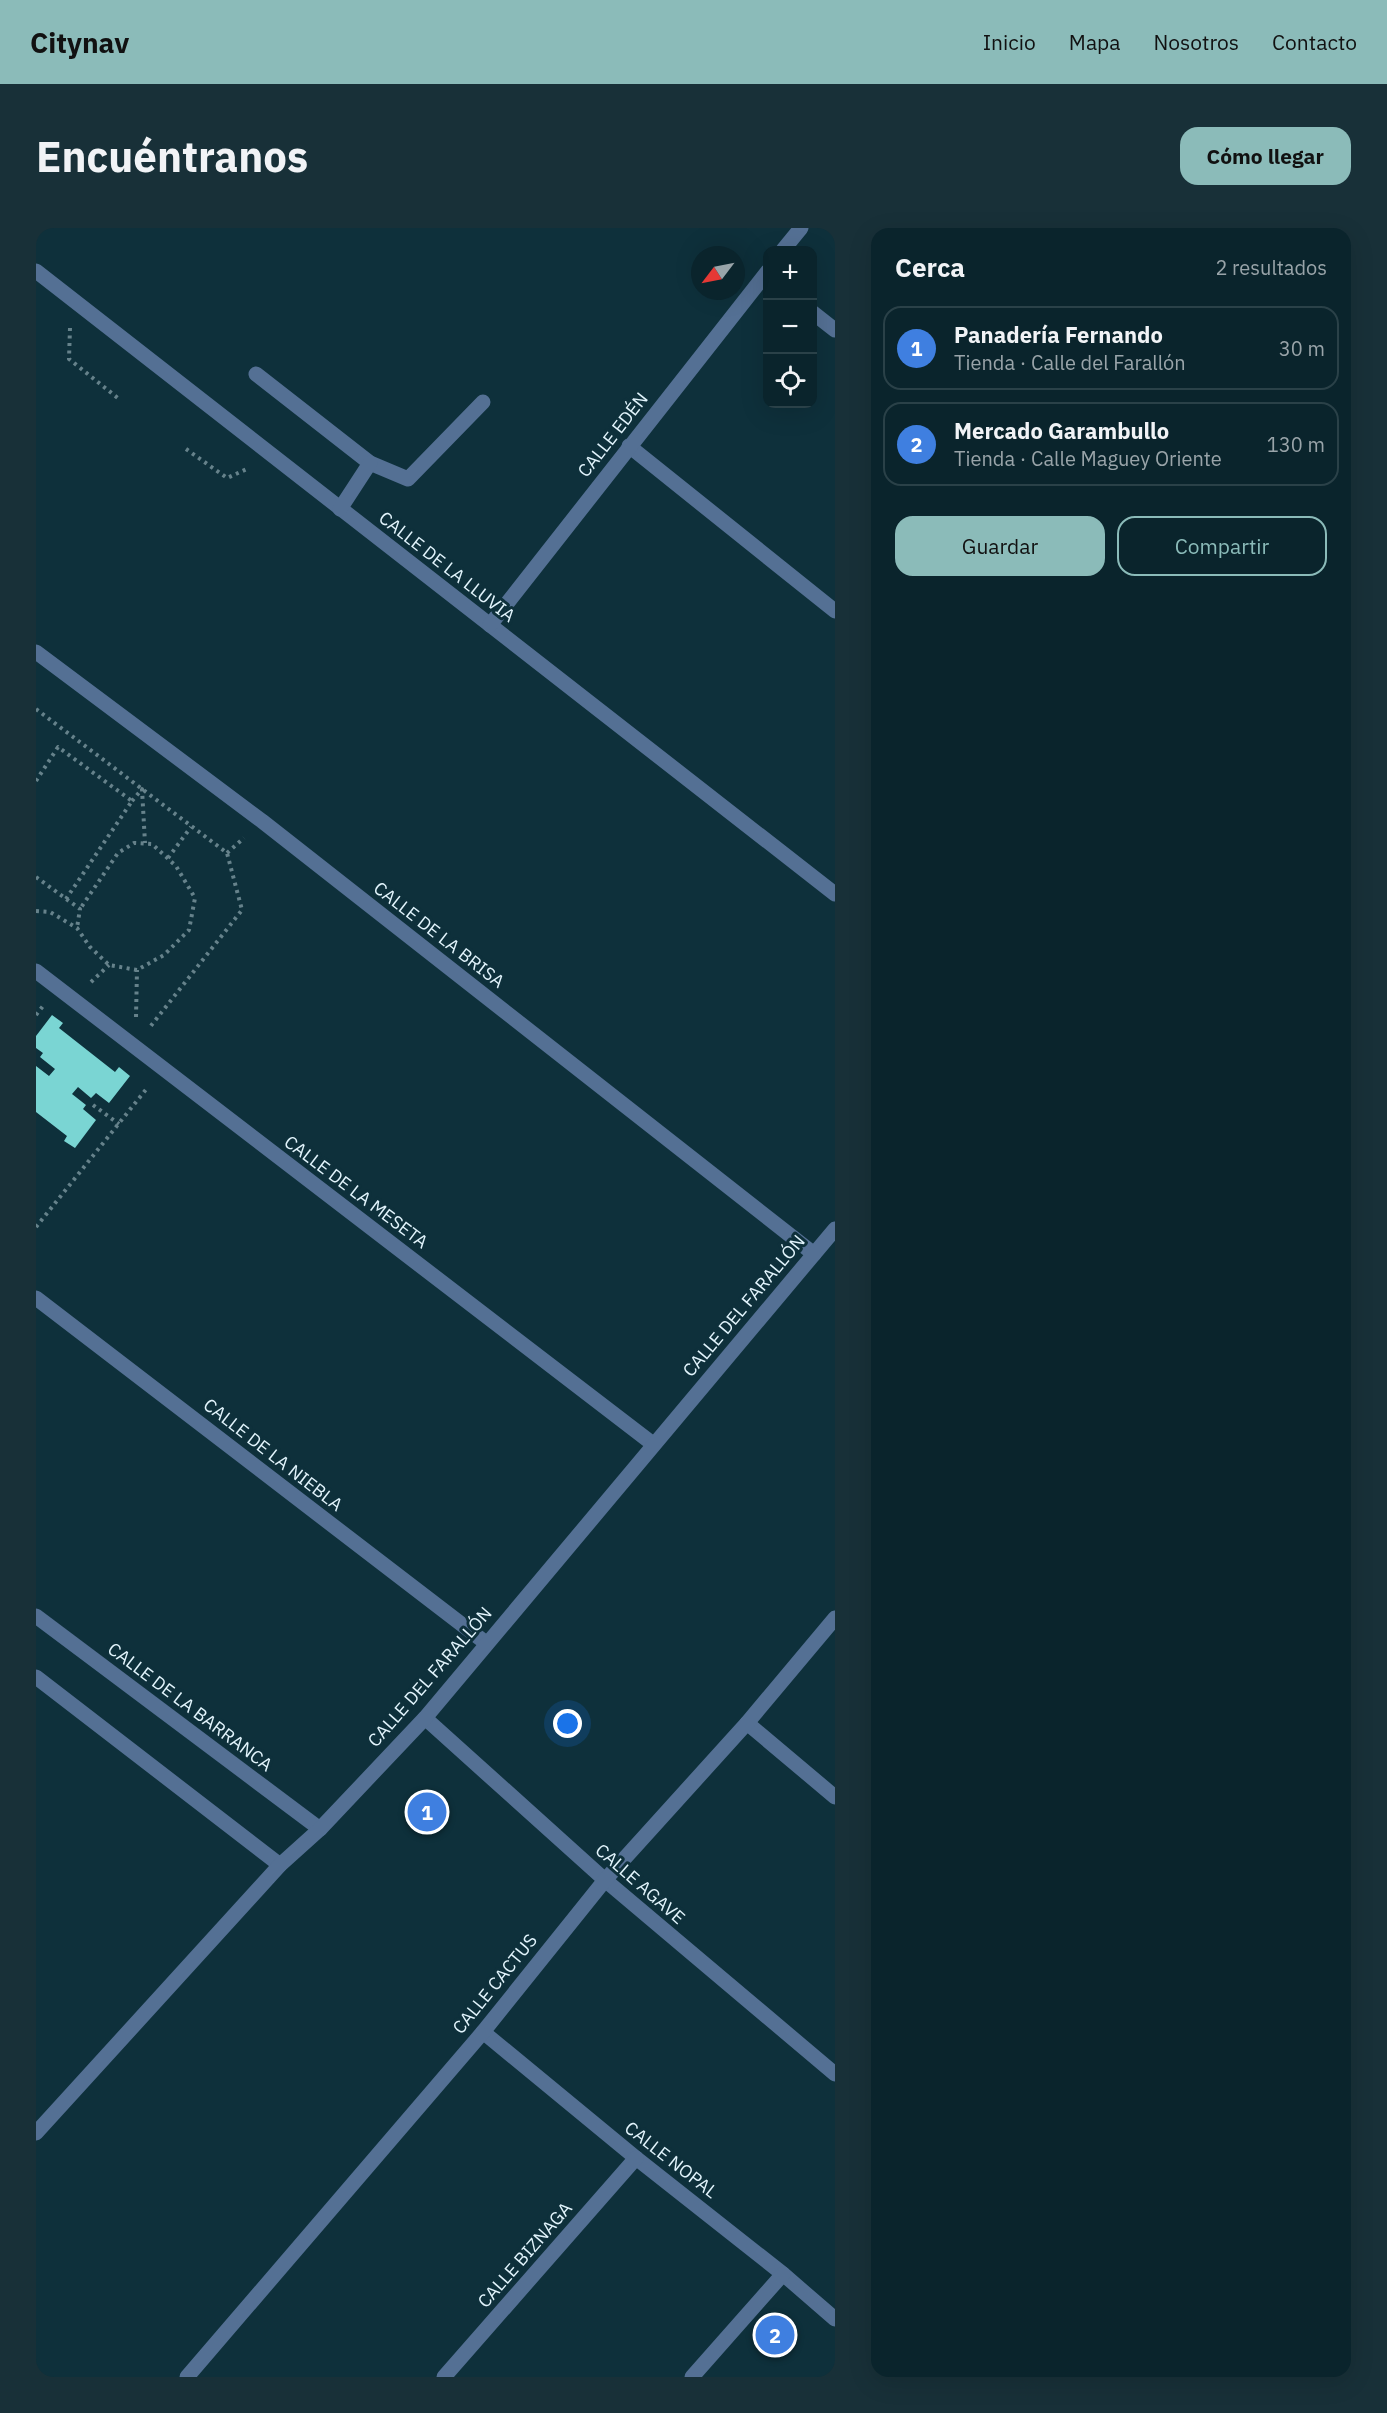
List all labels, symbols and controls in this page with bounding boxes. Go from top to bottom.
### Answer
text: Citynav [30,24,129,61]
text: Inicio [983,28,1036,56]
text: Mapa [1069,28,1121,56]
text: Nosotros [1154,28,1239,56]
text: Contacto [1272,28,1357,56]
button: Cómo llegar [1180,127,1351,185]
text: Encuéntranos [36,129,308,184]
north arrow [691,246,745,300]
map controls [763,246,817,408]
button: + [763,246,817,300]
text: Cerca [895,250,965,284]
text: 2 resultados [1215,254,1327,281]
button: − [763,300,817,354]
text: Panadería Fernando [954,320,1163,349]
text: 1 [911,335,923,362]
text: 30 m [1279,335,1325,362]
text: Tienda · Calle del Farallón [954,349,1186,376]
button: locate [763,354,817,408]
street label: CALLE EDÉN [572,388,653,482]
text: Mercado Garambullo [954,416,1169,445]
text: 2 [911,431,923,458]
text: 130 m [1267,431,1325,458]
text: Tienda · Calle Maguey Oriente [954,445,1222,472]
street label: CALLE DE LA LLUVIA [374,506,521,627]
button: Guardar [895,516,1105,576]
button: Compartir [1117,516,1327,576]
street label: CALLE DE LA BRISA [369,876,510,993]
street label: CALLE DE LA MESETA [280,1130,433,1253]
street label: CALLE DEL FARALLÓN [678,1230,810,1381]
street label: CALLE DE LA NIEBLA [199,1393,348,1516]
street label: CALLE DEL FARALLÓN [362,1602,497,1751]
street label: CALLE DE LA BARRANCA [103,1637,278,1776]
your location [553,1709,582,1738]
pin: 1 [408,1790,446,1834]
street label: CALLE AGAVE [591,1838,690,1929]
street label: CALLE CACTUS [447,1929,542,2038]
street label: CALLE NOPAL [620,2116,722,2203]
street label: CALLE BIZNAGA [472,2197,577,2312]
pin: 2 [756,2312,794,2358]

